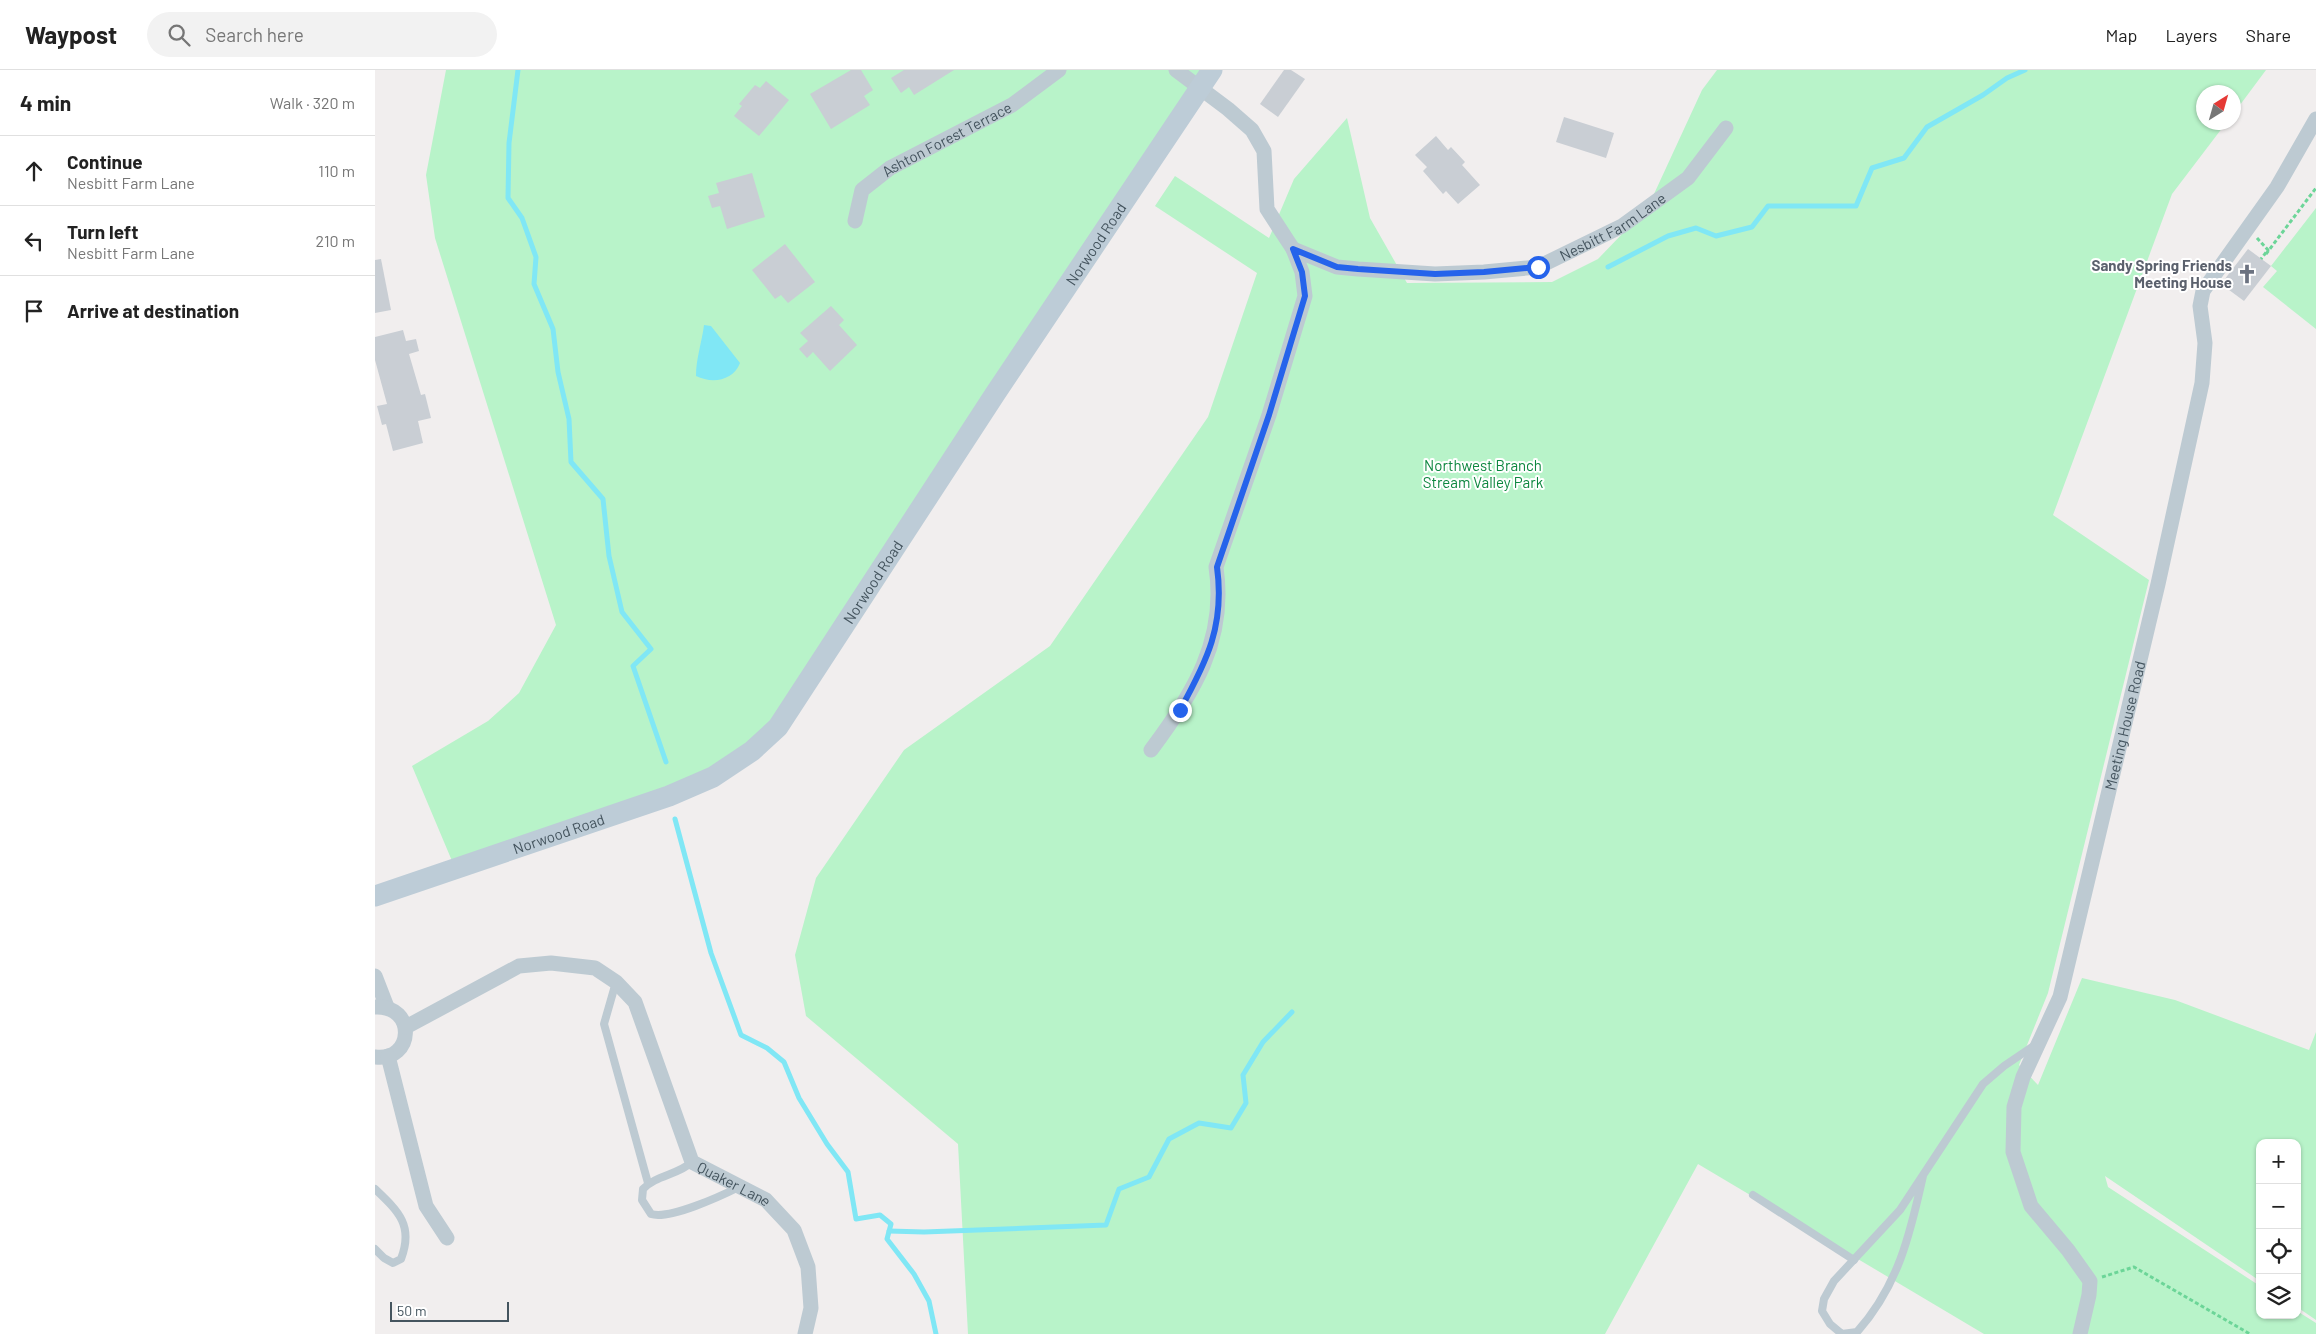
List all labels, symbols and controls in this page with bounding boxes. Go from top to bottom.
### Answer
search box [147,12,497,57]
text: Waypost [25,20,117,49]
icon: search [165,21,193,49]
text: Search here [205,23,304,46]
text: Map [2105,24,2137,46]
text: Layers [2165,24,2218,46]
text: Share [2246,24,2291,46]
north arrow [2196,85,2241,130]
text: 4 min [20,90,71,115]
text: Walk · 320 m [270,93,355,112]
street label: Ashton Forest Terrace [878,98,1015,180]
text: Continue [67,150,143,173]
icon: ahead [20,157,48,185]
text: 110 m [318,161,355,180]
text: Nesbitt Farm Lane [67,173,195,192]
street label: Nesbitt Farm Lane [1556,188,1669,264]
street label: Norwood Road [1062,199,1130,288]
text: Turn left [67,220,138,243]
icon: left [20,227,48,255]
text: 210 m [316,231,355,250]
text: Nesbitt Farm Lane [67,243,195,262]
route start [1527,256,1550,279]
place label: Sandy Spring Friends Meeting House [2092,256,2232,291]
church icon: Sandy Spring Friends Meeting House [2236,263,2258,285]
icon: arrive [20,297,48,325]
text: Arrive at destination [67,299,239,322]
park label: Northwest Branch Stream Valley Park [1423,456,1544,491]
street label: Norwood Road [839,537,906,627]
street label: Meeting House Road [2100,659,2148,792]
route end [1169,699,1192,722]
street label: Norwood Road [511,810,607,857]
map controls [2256,1139,2301,1319]
button: + [2256,1139,2301,1184]
street label: Quaker Lane [694,1157,776,1209]
button: − [2256,1184,2301,1229]
button: locate [2256,1229,2301,1274]
button: layers [2256,1274,2301,1319]
scale bar [390,1299,509,1322]
text: 50 m [397,1302,426,1319]

